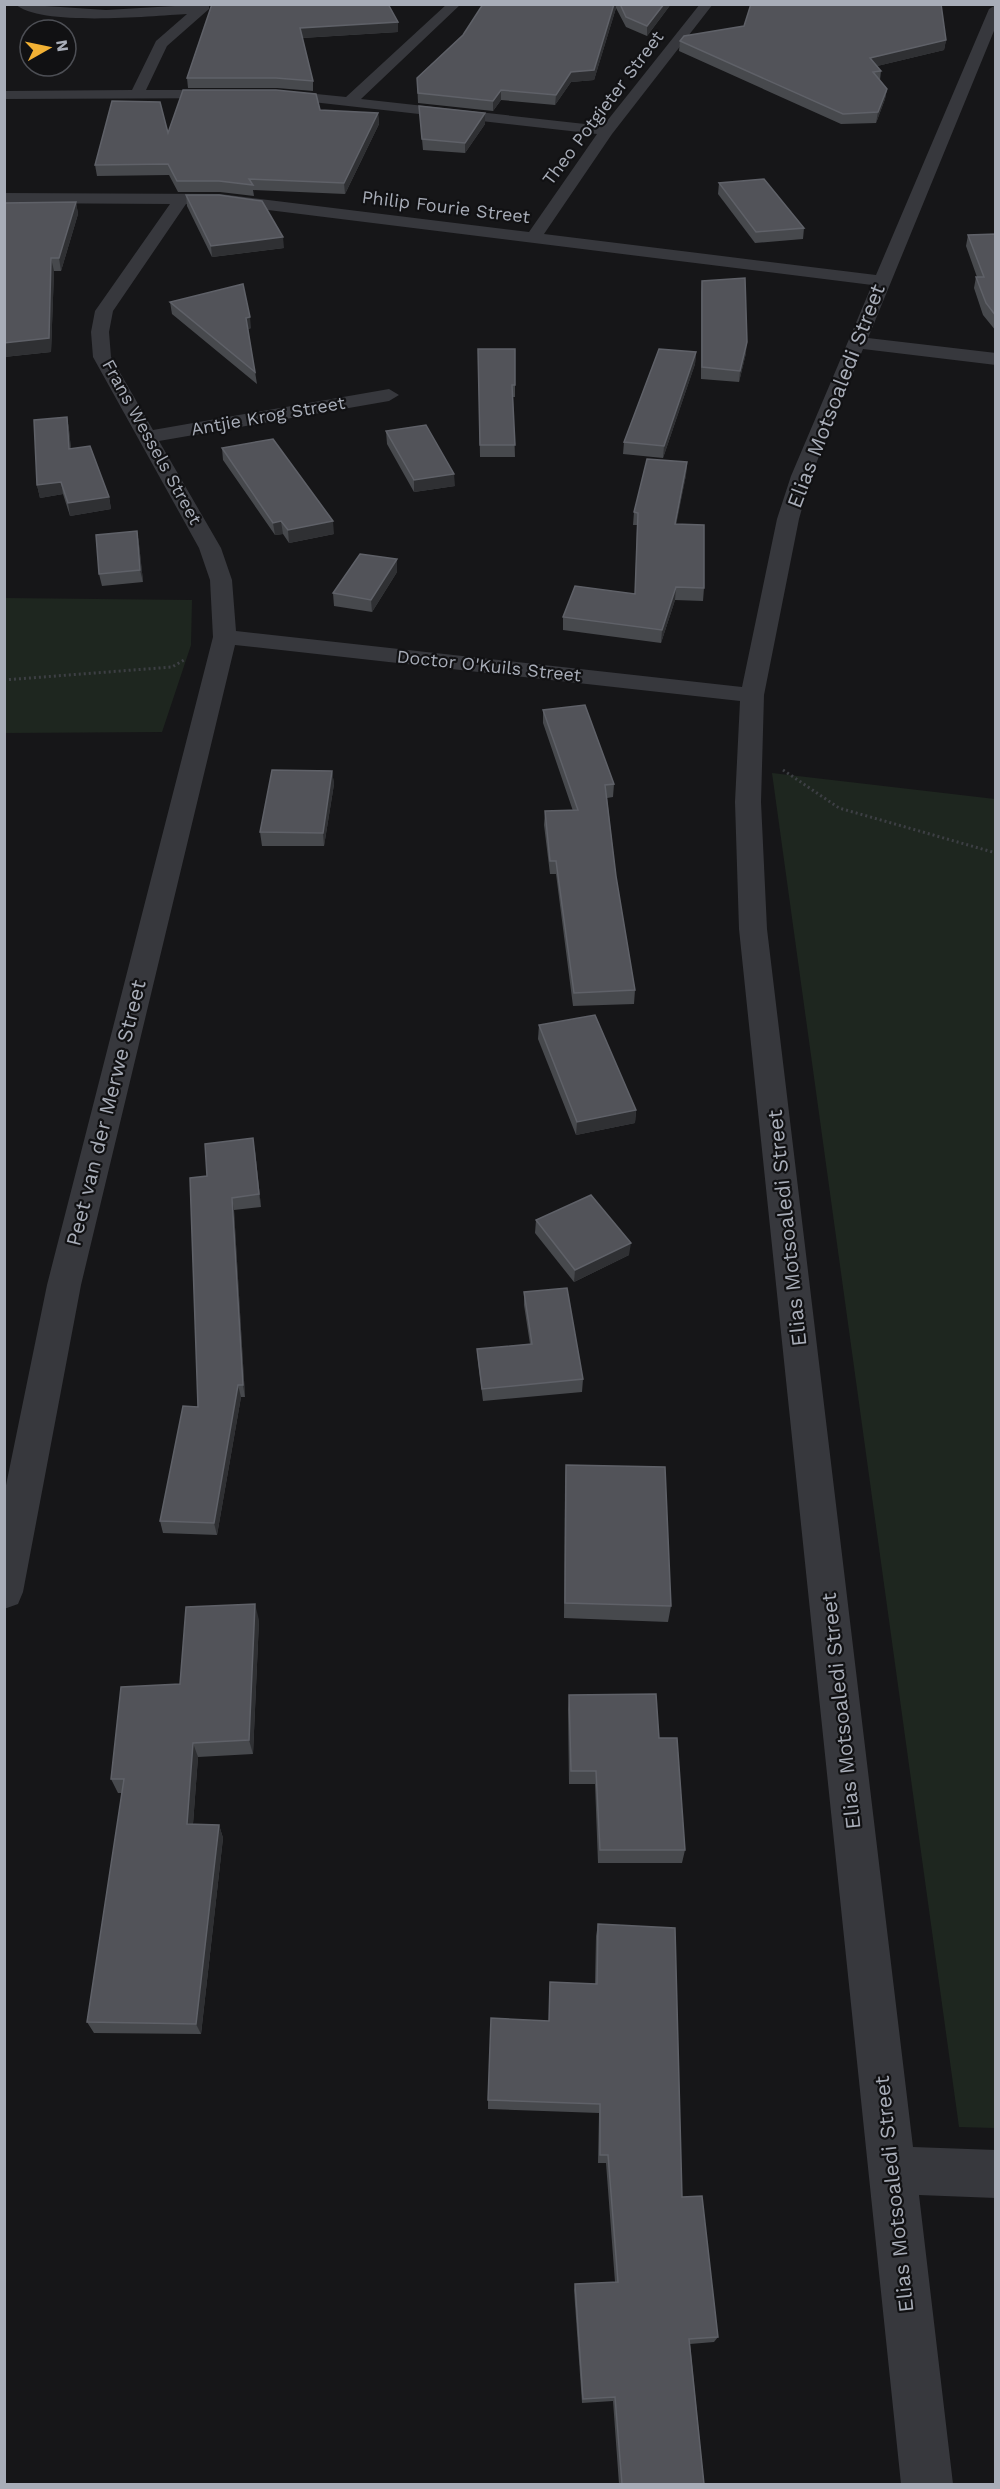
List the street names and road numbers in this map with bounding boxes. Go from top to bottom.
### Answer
street label: Theo Potgieter Street [538,26,668,189]
street label: Philip Fourie Street [361,186,532,227]
street label: Elias Motsoaledi Street [781,280,890,511]
street label: Frans Wessels Street [98,355,207,528]
street label: Antjie Krog Street [189,392,347,439]
street label: Doctor O'Kuils Street [396,645,583,686]
street label: Peet van der Merwe Street [60,977,151,1249]
street label: Elias Motsoaledi Street [762,1108,811,1348]
street label: Elias Motsoaledi Street [816,1591,865,1831]
street label: Elias Motsoaledi Street [869,2074,918,2314]

